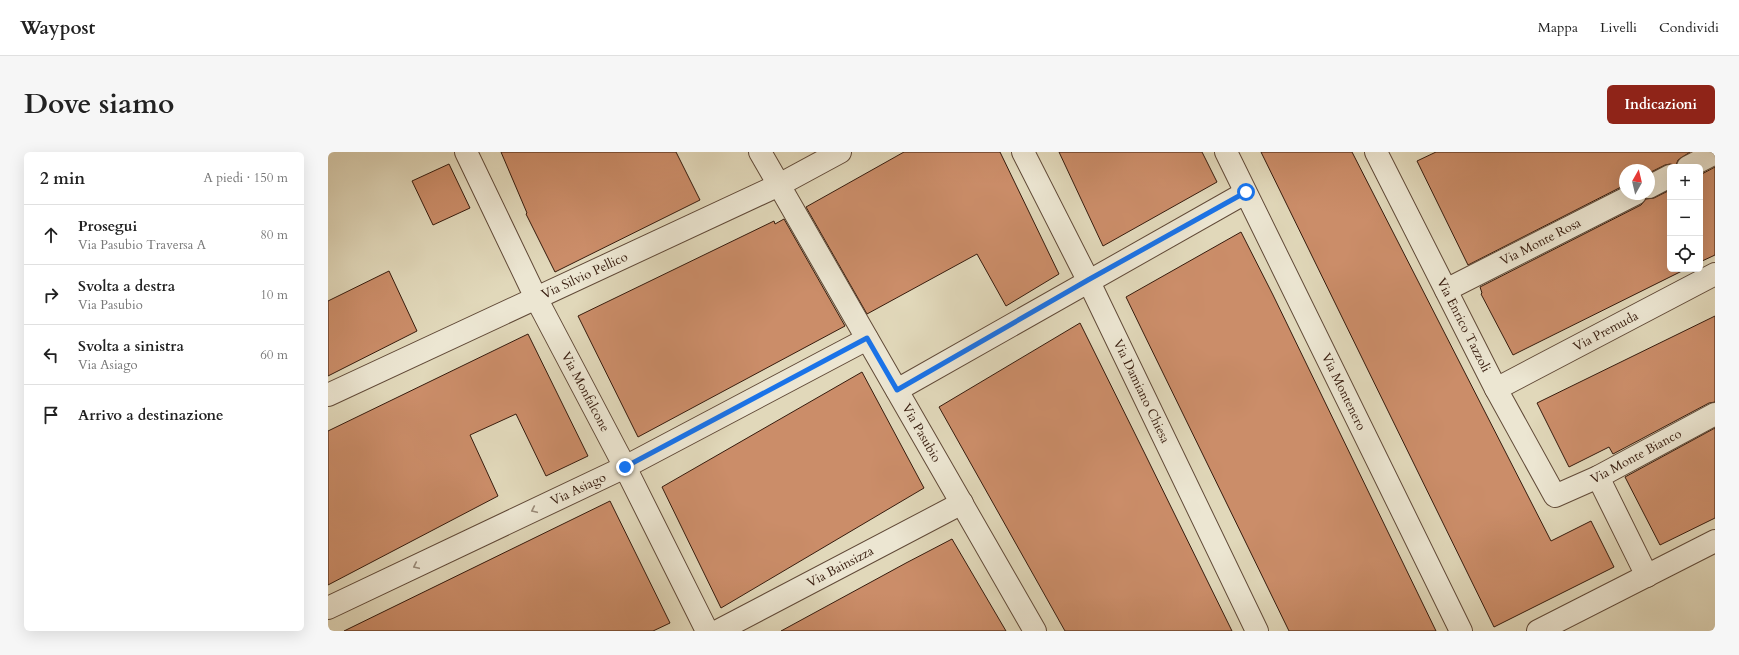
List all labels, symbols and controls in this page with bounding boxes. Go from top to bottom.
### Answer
text: Waypost [20,15,95,41]
text: Mappa [1538,18,1578,37]
text: Livelli [1600,18,1637,37]
text: Condividi [1659,18,1719,37]
text: Dove siamo [24,85,174,123]
button: Indicazioni [1607,85,1715,124]
north arrow [1619,164,1655,200]
map controls [1667,164,1703,272]
button: + [1667,164,1703,200]
text: 2 min [40,167,85,190]
text: A piedi · 150 m [203,169,288,187]
route start [1237,183,1255,201]
button: − [1667,200,1703,236]
street label: Via Monte Rosa [1497,214,1584,270]
text: Prosegui [78,216,137,236]
icon: ahead [40,224,62,246]
text: 80 m [260,226,288,244]
text: Via Pasubio Traversa A [78,236,206,254]
button: locate [1667,236,1703,272]
street label: Via Silvio Pellico [538,248,631,303]
street label: Via Enrico Tazzoli [1432,275,1495,376]
text: Svolta a destra [78,276,175,296]
icon: right [40,284,62,306]
text: 10 m [260,286,288,304]
text: Via Pasubio [78,296,143,314]
street label: Via Premuda [1570,307,1642,356]
text: Svolta a sinistra [78,336,184,356]
street label: Via Damiano Chiesa [1109,336,1174,447]
icon: left [40,344,62,366]
text: 60 m [260,346,288,364]
street label: Via Monfalcone [557,349,614,435]
street label: Via Montenero [1317,350,1370,433]
text: Via Asiago [78,356,138,374]
street label: Via Pasubio [897,400,945,466]
icon: arrive [40,404,62,426]
text: Arrivo a destinazione [78,405,224,425]
street label: Via Monte Bianco [1588,425,1685,488]
route end [616,458,634,476]
street label: Via Asiago [547,468,609,510]
one-way arrow [530,505,538,513]
street label: Via Bainsizza [804,542,877,592]
one-way arrow [413,561,421,569]

